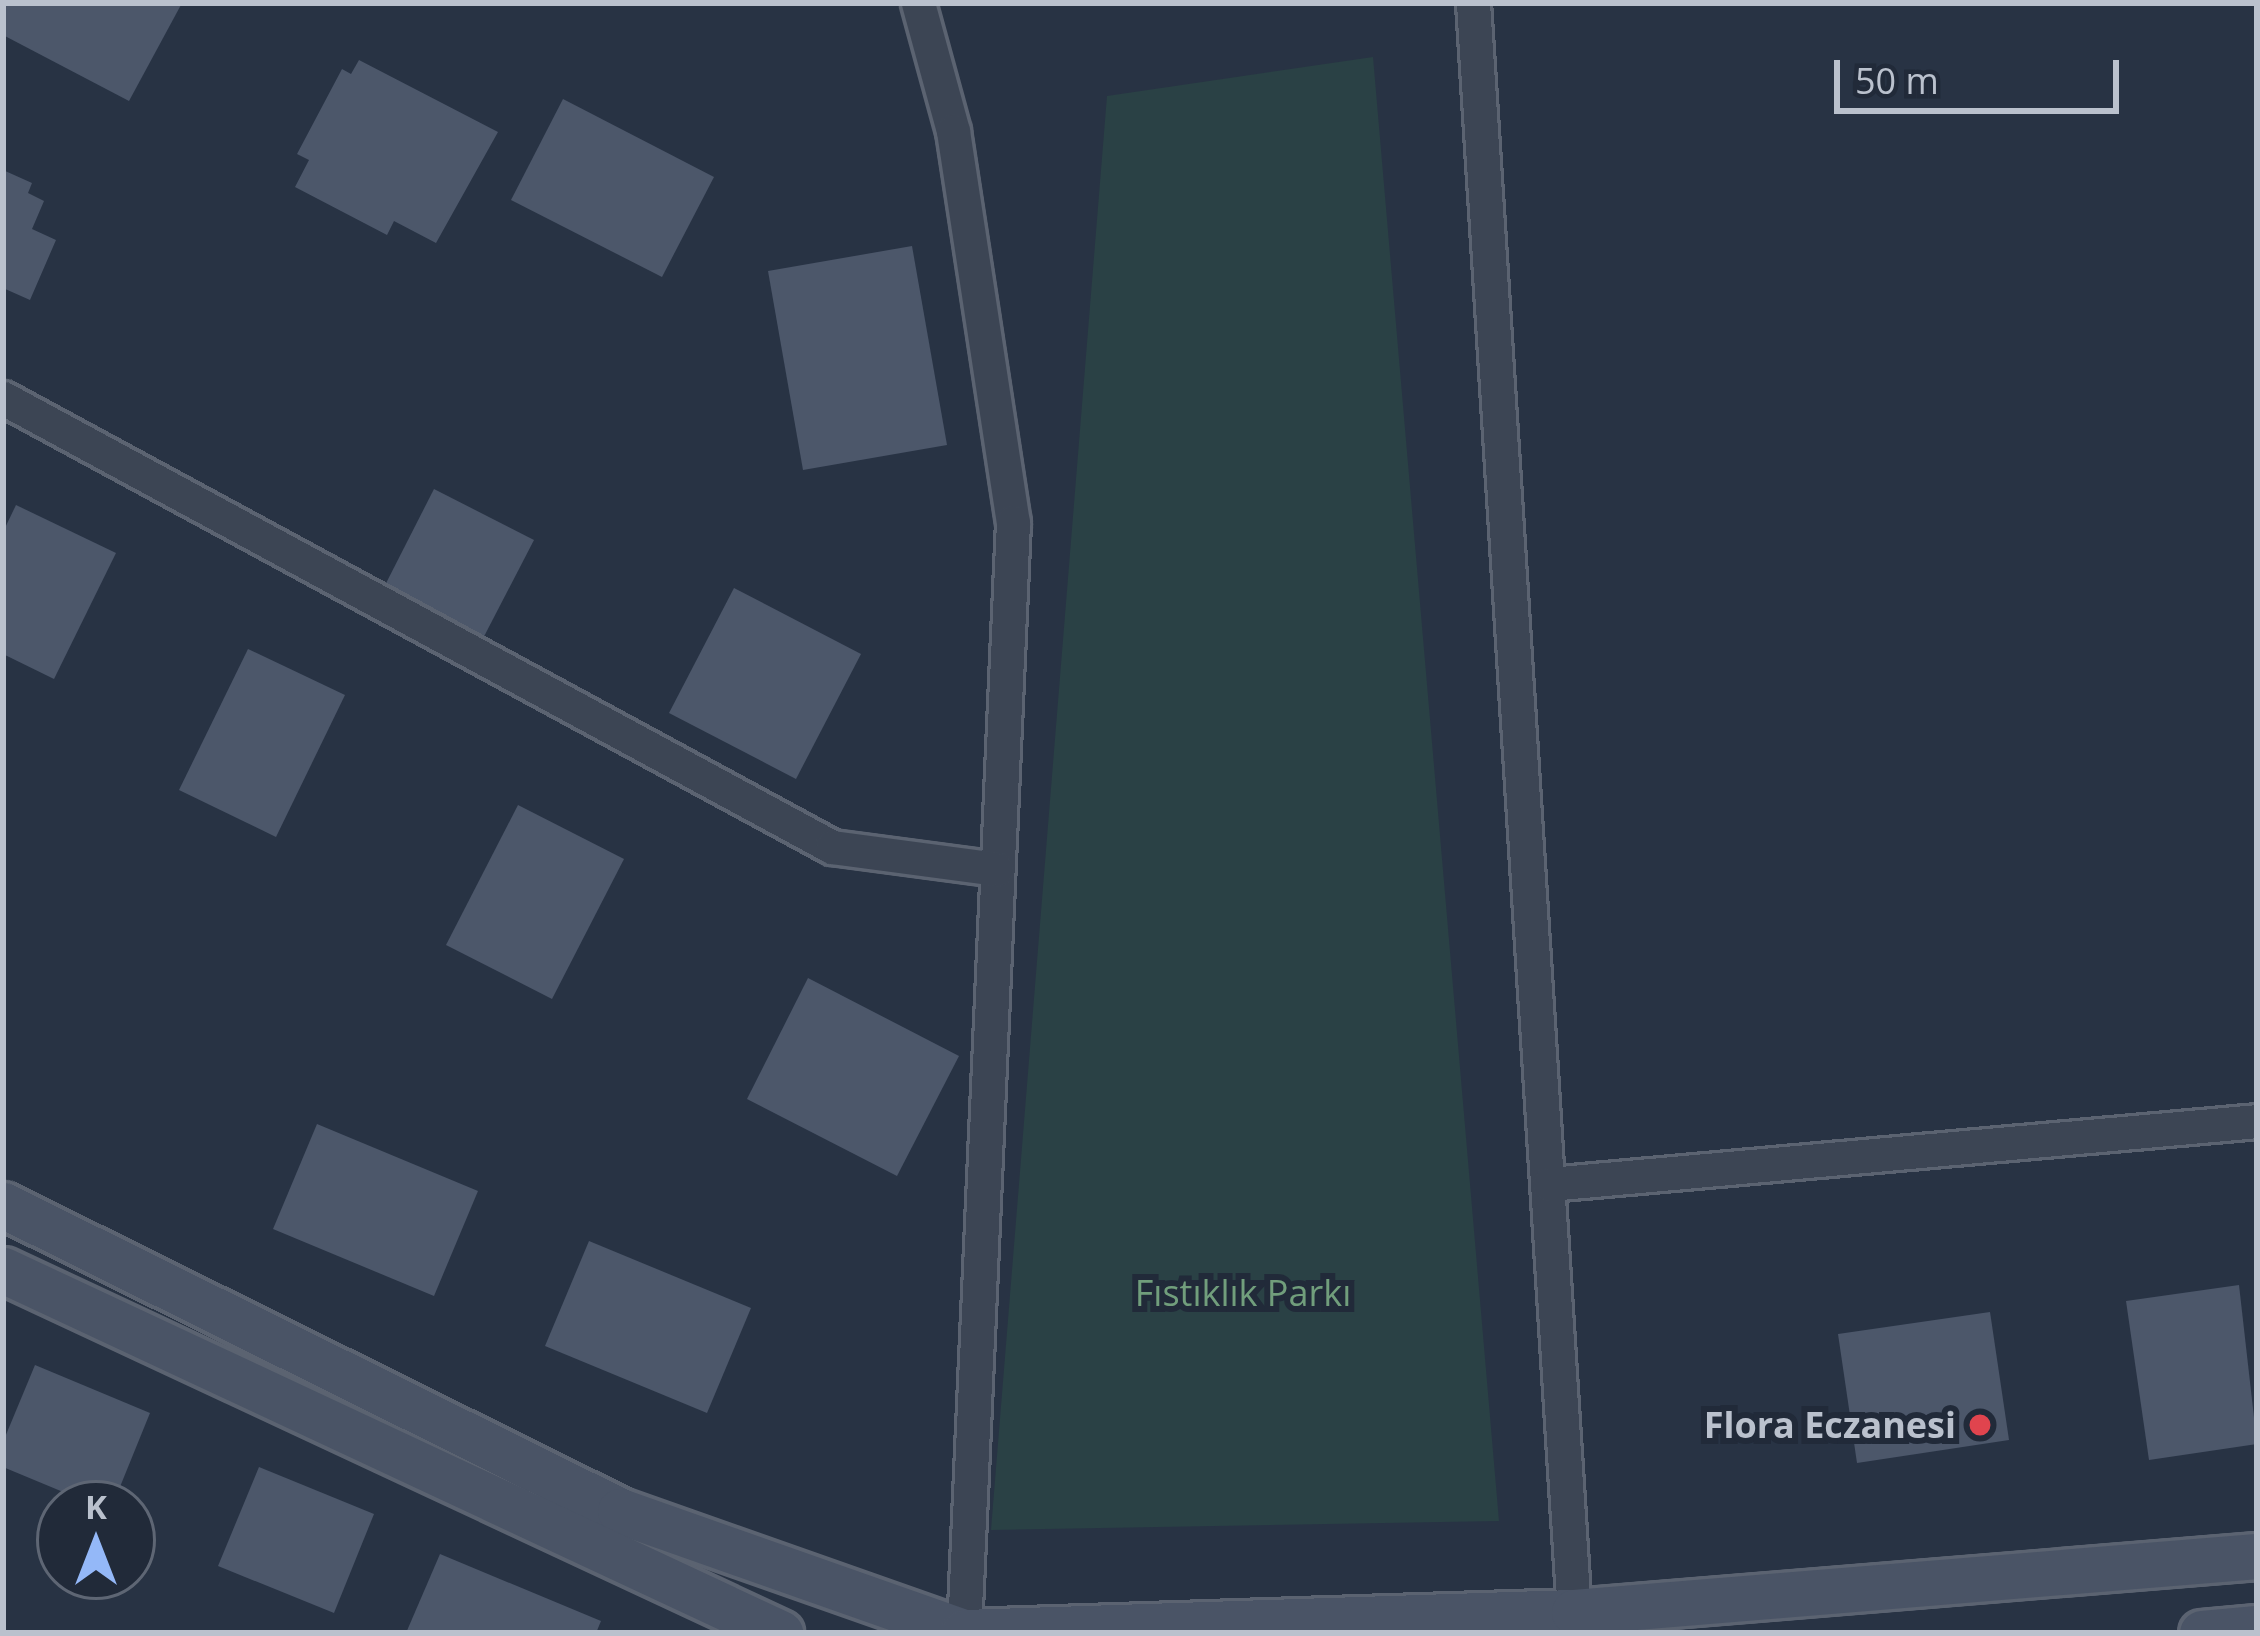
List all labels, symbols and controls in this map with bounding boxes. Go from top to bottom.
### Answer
scale bar [1840,36,2125,110]
text: 50 m [1855,56,1939,105]
park label: Fıstıklık Parkı [1135,1271,1351,1315]
place label: Flora Eczanesi [1704,1403,1956,1447]
marker: Flora Eczanesi [1967,1412,1993,1438]
north arrow [36,1480,156,1600]
text: K [85,1484,107,1529]

